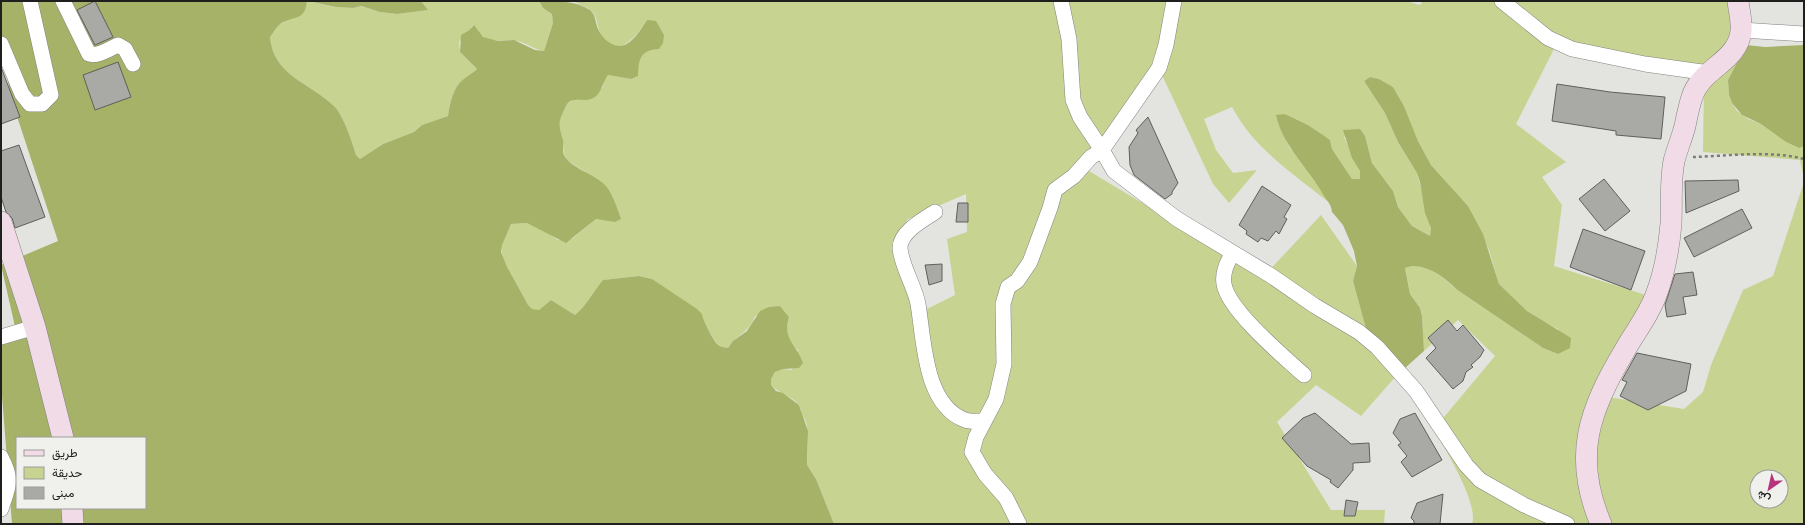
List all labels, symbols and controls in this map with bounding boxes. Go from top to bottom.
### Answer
legend [16,437,146,509]
text: طريق [52,446,78,461]
text: حديقة [52,466,82,481]
north arrow [1749,469,1789,509]
text: مبنى [52,486,74,501]
text: ش [1755,488,1773,506]

